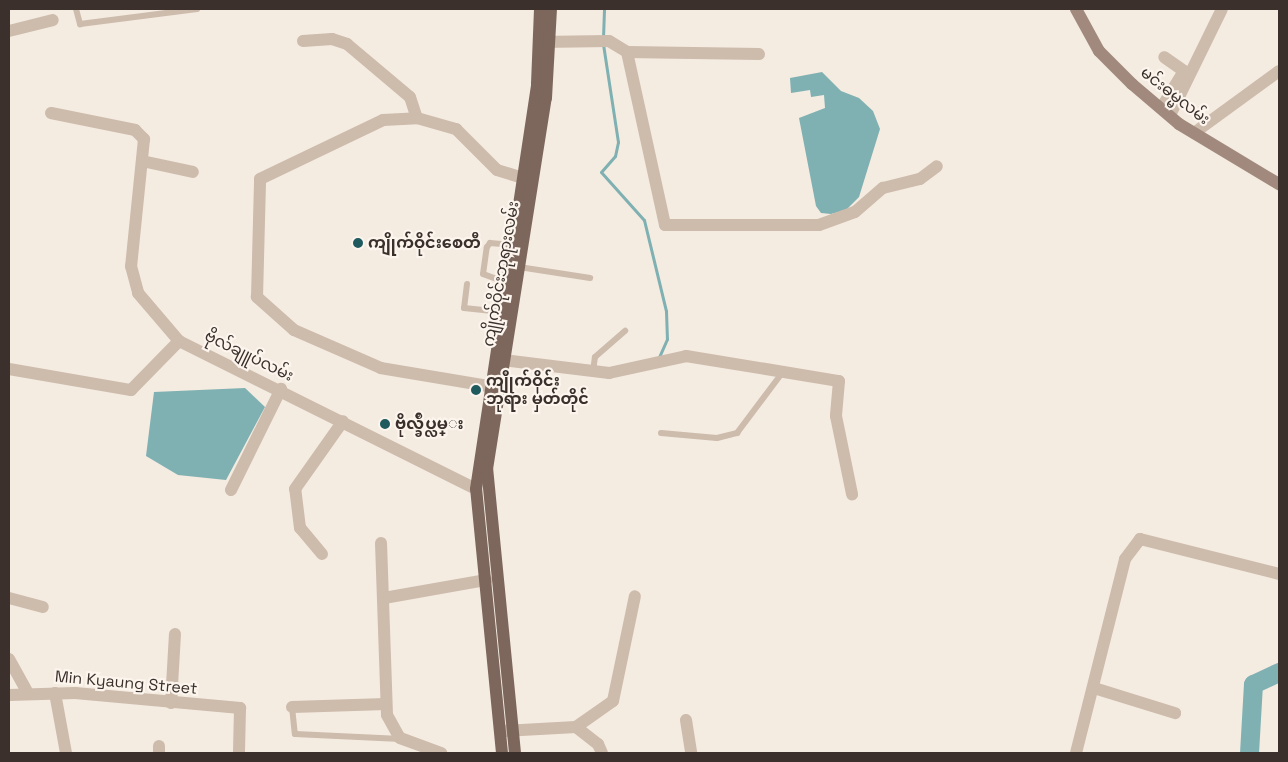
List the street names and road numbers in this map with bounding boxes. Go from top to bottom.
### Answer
street label: မင်းဓမ္မလမ်း [1136,63,1214,129]
street label: ကျိုက်ဝိုင်းဘုရားလမ်း [479,200,523,348]
street label: ဗိုလ်ချူပ်လမ်း [202,326,296,386]
street label: Min Kyaung Street [54,667,198,699]

